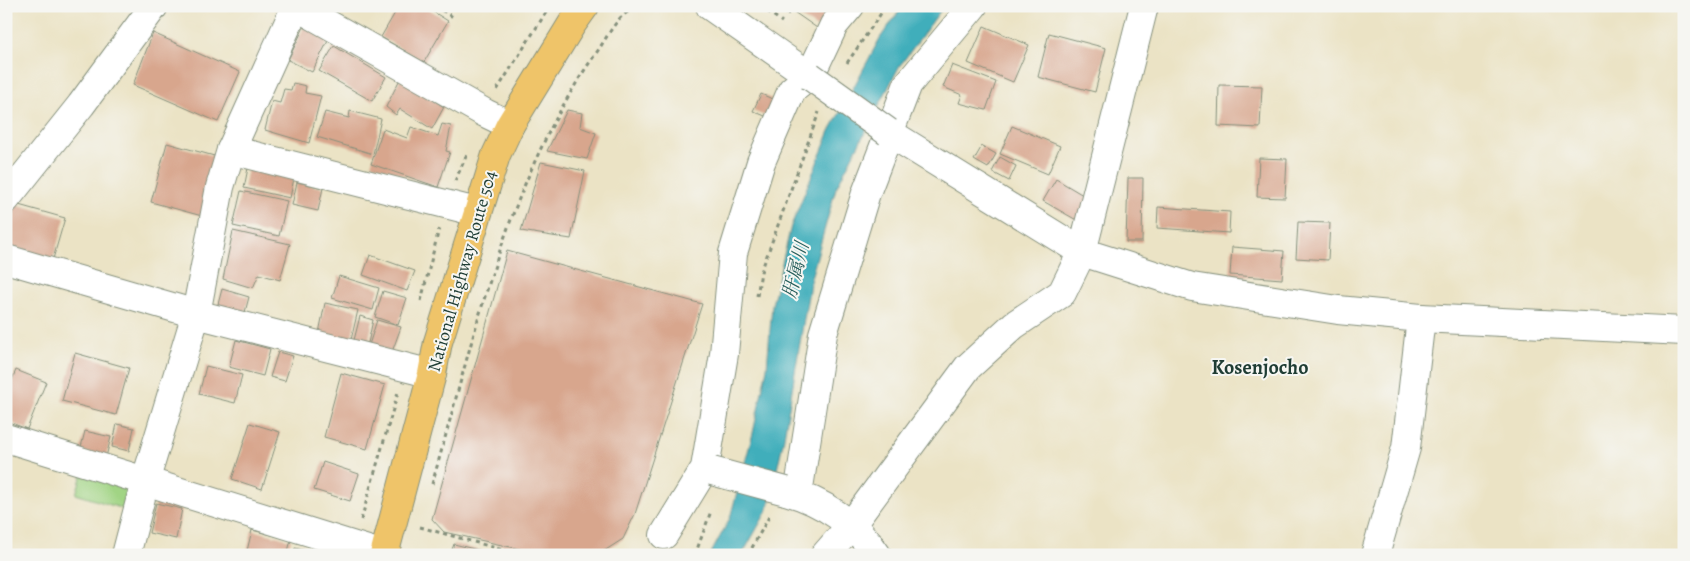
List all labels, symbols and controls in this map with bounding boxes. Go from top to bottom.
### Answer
street label: National Highway Route 504 [422,168,502,374]
water label: 肝属川 [776,238,816,301]
district label: Kosenjocho [1212,354,1308,381]

